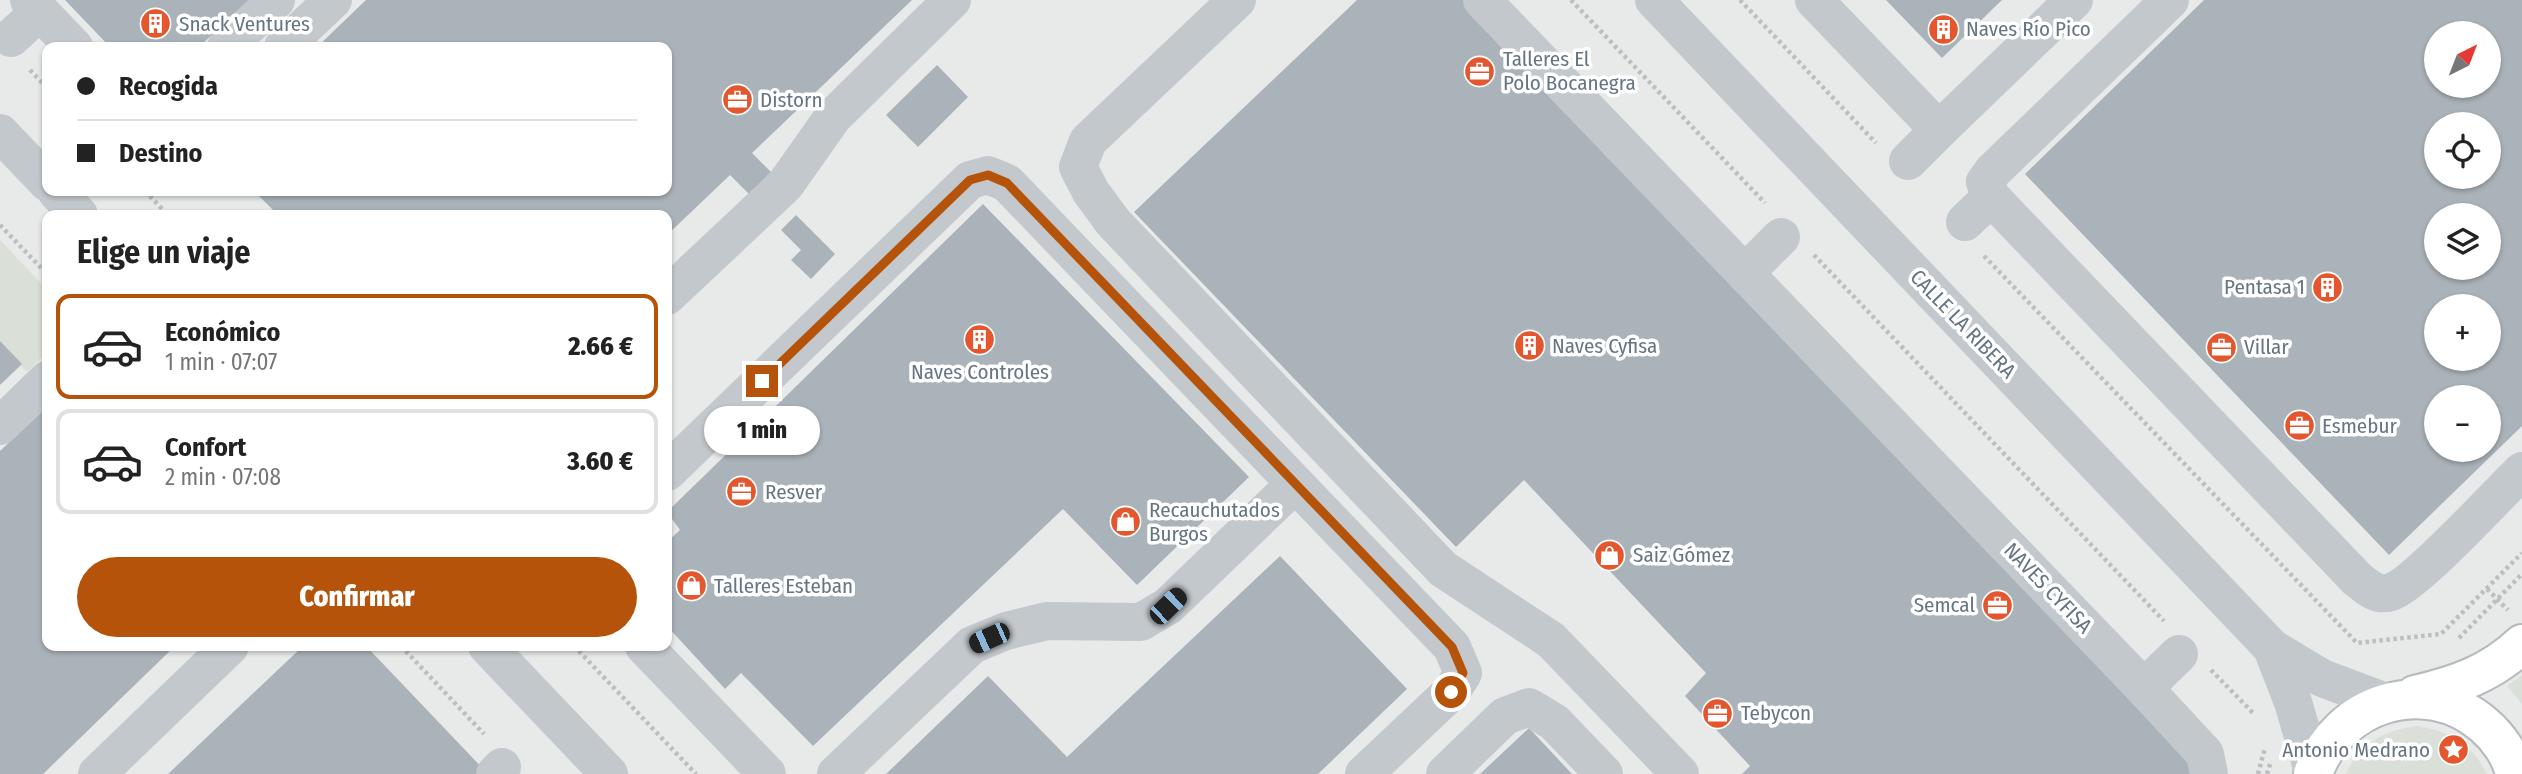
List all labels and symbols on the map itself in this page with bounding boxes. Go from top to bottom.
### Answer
building icon: Snack Ventures [139,7,173,41]
place label: Snack Ventures [179,11,310,37]
building icon: Naves Río Pico [1926,12,1960,46]
place label: Naves Río Pico [1966,16,2091,42]
north arrow [2424,21,2501,98]
place label: Talleres El Polo Bocanegra [1503,46,1636,96]
office icon: Talleres El Polo Bocanegra [1463,54,1497,88]
office icon: Distorn [720,83,754,117]
place label: Distorn [760,87,822,113]
street label: CALLE LA RIBERA [1905,264,2021,384]
building icon: Pentasa 1 [2311,270,2345,304]
place label: Pentasa 1 [2224,274,2305,300]
building icon: Naves Controles [963,323,997,357]
building icon: Naves Cyfisa [1512,329,1546,363]
office icon: Villar [2204,330,2238,364]
place label: Naves Cyfisa [1552,333,1657,359]
place label: Villar [2244,334,2289,360]
place label: Naves Controles [911,359,1049,385]
route end [746,365,778,397]
callout: 1 min [704,406,820,454]
office icon: Esmebur [2282,409,2316,443]
place label: Esmebur [2322,413,2397,439]
office icon: Resver [725,475,759,509]
place label: Resver [765,479,823,505]
place label: Recauchutados Burgos [1149,497,1280,547]
shop icon: Recauchutados Burgos [1109,505,1143,539]
street label: NAVES CYFISA [1998,537,2098,639]
shop icon: Saiz Gómez [1593,538,1627,572]
place label: Saiz Gómez [1633,542,1730,568]
shop icon: Talleres Esteban [674,569,708,603]
place label: Talleres Esteban [714,573,853,599]
car [1146,584,1191,628]
office icon: Semcal [1981,588,2015,622]
place label: Semcal [1914,592,1975,618]
car [966,620,1013,656]
route start [1435,676,1467,708]
office icon: Tebycon [1701,696,1735,730]
place label: Tebycon [1741,700,1811,726]
place icon: Antonio Medrano [2436,733,2470,767]
place label: Antonio Medrano [2282,737,2430,763]

